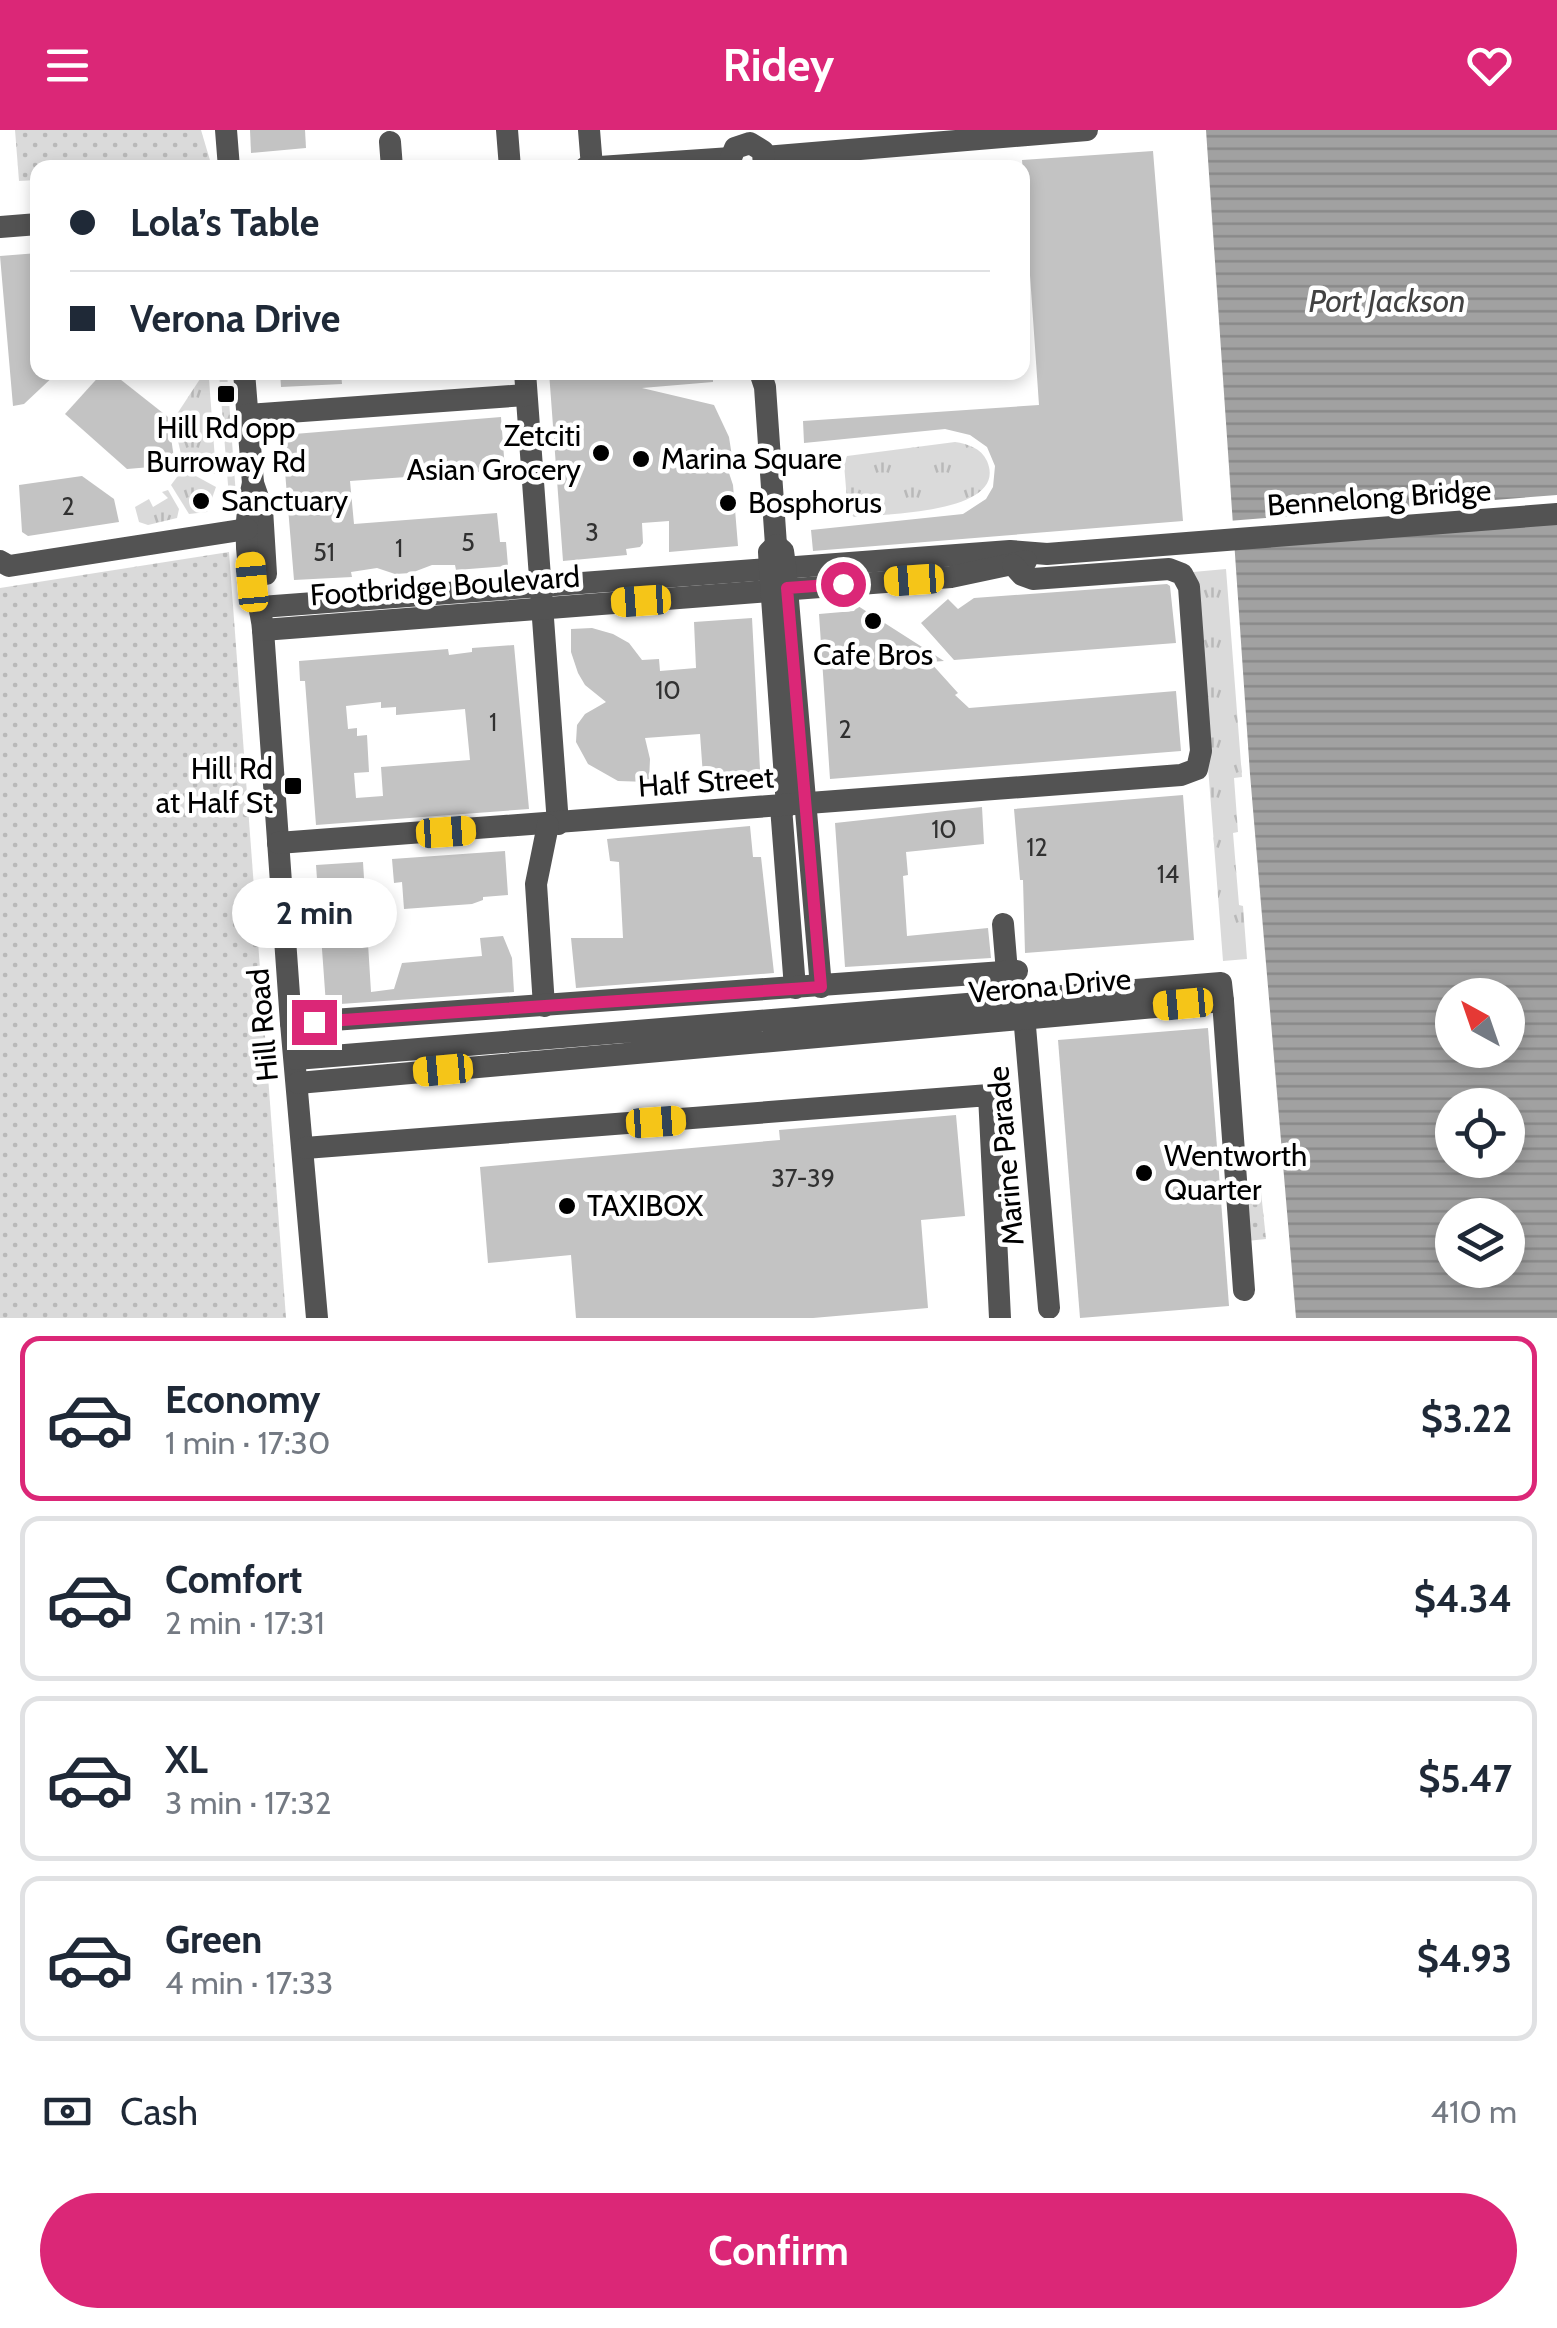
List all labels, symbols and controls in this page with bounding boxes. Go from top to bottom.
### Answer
icon: menu [40,38,95,93]
text: Ridey [723,38,834,92]
icon: heart [1462,38,1517,93]
text: Lola’s Table [130,199,319,246]
water label: Port Jackson [1308,281,1466,320]
text: Verona Drive [130,295,340,342]
marker: Hill Rd opp Burroway Rd [215,383,237,405]
place label: Hill Rd opp Burroway Rd [146,409,306,480]
place label: Zetciti Asian Grocery [407,417,581,488]
place label: Marina Square [661,440,842,477]
marker: Zetciti Asian Grocery [590,442,612,464]
marker: Marina Square [630,448,652,470]
street label: Bennelong Bridge [1266,471,1492,524]
place label: Sanctuary [221,482,348,519]
place label: Bosphorus [748,484,882,521]
marker: Sanctuary [190,490,212,512]
house number: 2 [61,491,75,521]
marker: Bosphorus [717,492,739,514]
house number: 3 [585,517,599,547]
house number: 5 [461,527,475,557]
house number: 1 [395,533,403,563]
house number: 51 [313,537,335,567]
car [234,551,270,613]
street label: Footbridge Boulevard [309,558,581,613]
route start [821,562,866,607]
car [883,563,945,597]
car [610,584,672,618]
marker: Cafe Bros [862,610,884,632]
place label: Cafe Bros [813,636,933,673]
house number: 10 [655,675,681,705]
house number: 1 [489,707,497,737]
house number: 2 [838,714,852,744]
place label: Hill Rd at Half St [156,750,273,821]
street label: Half Street [637,758,775,805]
marker: Hill Rd at Half St [282,775,304,797]
house number: 10 [931,814,957,844]
car [415,815,477,849]
house number: 12 [1026,832,1048,862]
house number: 14 [1157,859,1179,889]
callout: 2 min [232,877,396,947]
text: 2 min [276,893,353,932]
street label: Verona Drive [967,960,1133,1011]
street label: Hill Road [239,967,286,1083]
north arrow [1435,978,1525,1068]
map controls [1435,978,1525,1288]
car [1152,986,1214,1022]
route end [292,1000,337,1045]
car [412,1052,474,1088]
street label: Marine Parade [979,1065,1032,1247]
button: locate [1435,1088,1525,1178]
car [625,1105,687,1139]
place label: Wentworth Quarter [1164,1137,1307,1208]
marker: Wentworth Quarter [1133,1162,1155,1184]
house number: 37-39 [771,1163,835,1193]
place label: TAXIBOX [587,1187,703,1224]
marker: TAXIBOX [556,1195,578,1217]
button: layers [1435,1198,1525,1288]
icon: car [45,1374,135,1464]
text: Economy [165,1376,320,1423]
text: $3.22 [1421,1395,1512,1442]
text: 1 min · 17:30 [165,1423,330,1462]
icon: car [45,1554,135,1644]
text: Comfort [165,1556,302,1603]
text: $4.34 [1414,1575,1512,1622]
text: 2 min · 17:31 [165,1603,325,1642]
icon: car [45,1734,135,1824]
text: XL [165,1736,208,1783]
text: $5.47 [1418,1755,1512,1802]
text: 3 min · 17:32 [165,1783,332,1822]
icon: car [45,1914,135,2004]
text: Green [165,1916,262,1963]
text: $4.93 [1417,1935,1512,1982]
text: 4 min · 17:33 [165,1963,333,2002]
icon: cash [40,2084,95,2139]
text: Cash [120,2088,198,2135]
text: 410 m [1430,2092,1517,2131]
button: Confirm [40,2193,1517,2308]

